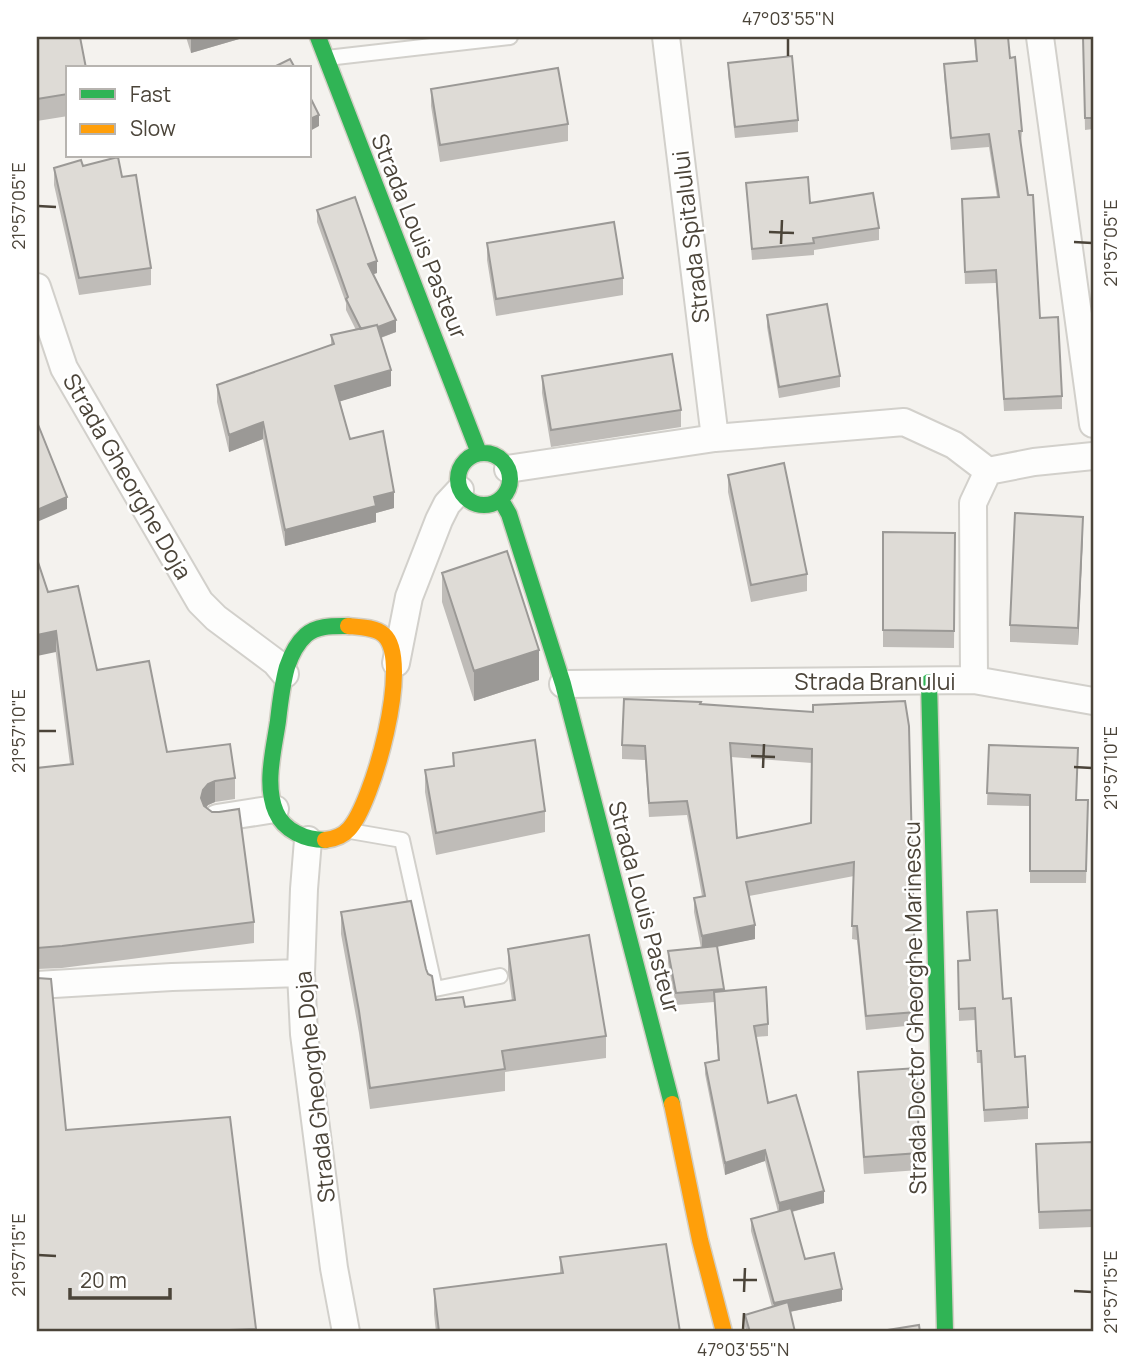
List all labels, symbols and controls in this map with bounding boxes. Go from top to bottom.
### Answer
text: 47°03'55"N [742,6,834,30]
legend [66,66,312,158]
text: Fast [130,80,171,108]
text: Slow [130,114,176,142]
street label: Strada Louis Pasteur [364,129,476,343]
street label: Strada Spitalului [664,149,716,325]
text: 21°57'05"E [6,162,30,250]
text: 21°57'05"E [1098,199,1122,287]
street label: Strada Gheorghe Doja [56,367,200,585]
street label: Strada Branului [794,665,956,697]
text: 21°57'10"E [6,689,30,773]
text: 21°57'10"E [1098,726,1122,810]
street label: Strada Louis Pasteur [601,797,689,1017]
street label: Strada Doctor Gheorghe Marinescu [895,821,933,1195]
street label: Strada Gheorghe Doja [286,970,342,1204]
text: 21°57'15"E [6,1213,30,1297]
text: 21°57'15"E [1098,1250,1122,1334]
scale bar [70,1257,170,1301]
text: 20 m [80,1266,127,1294]
text: 47°03'55"N [697,1337,789,1361]

